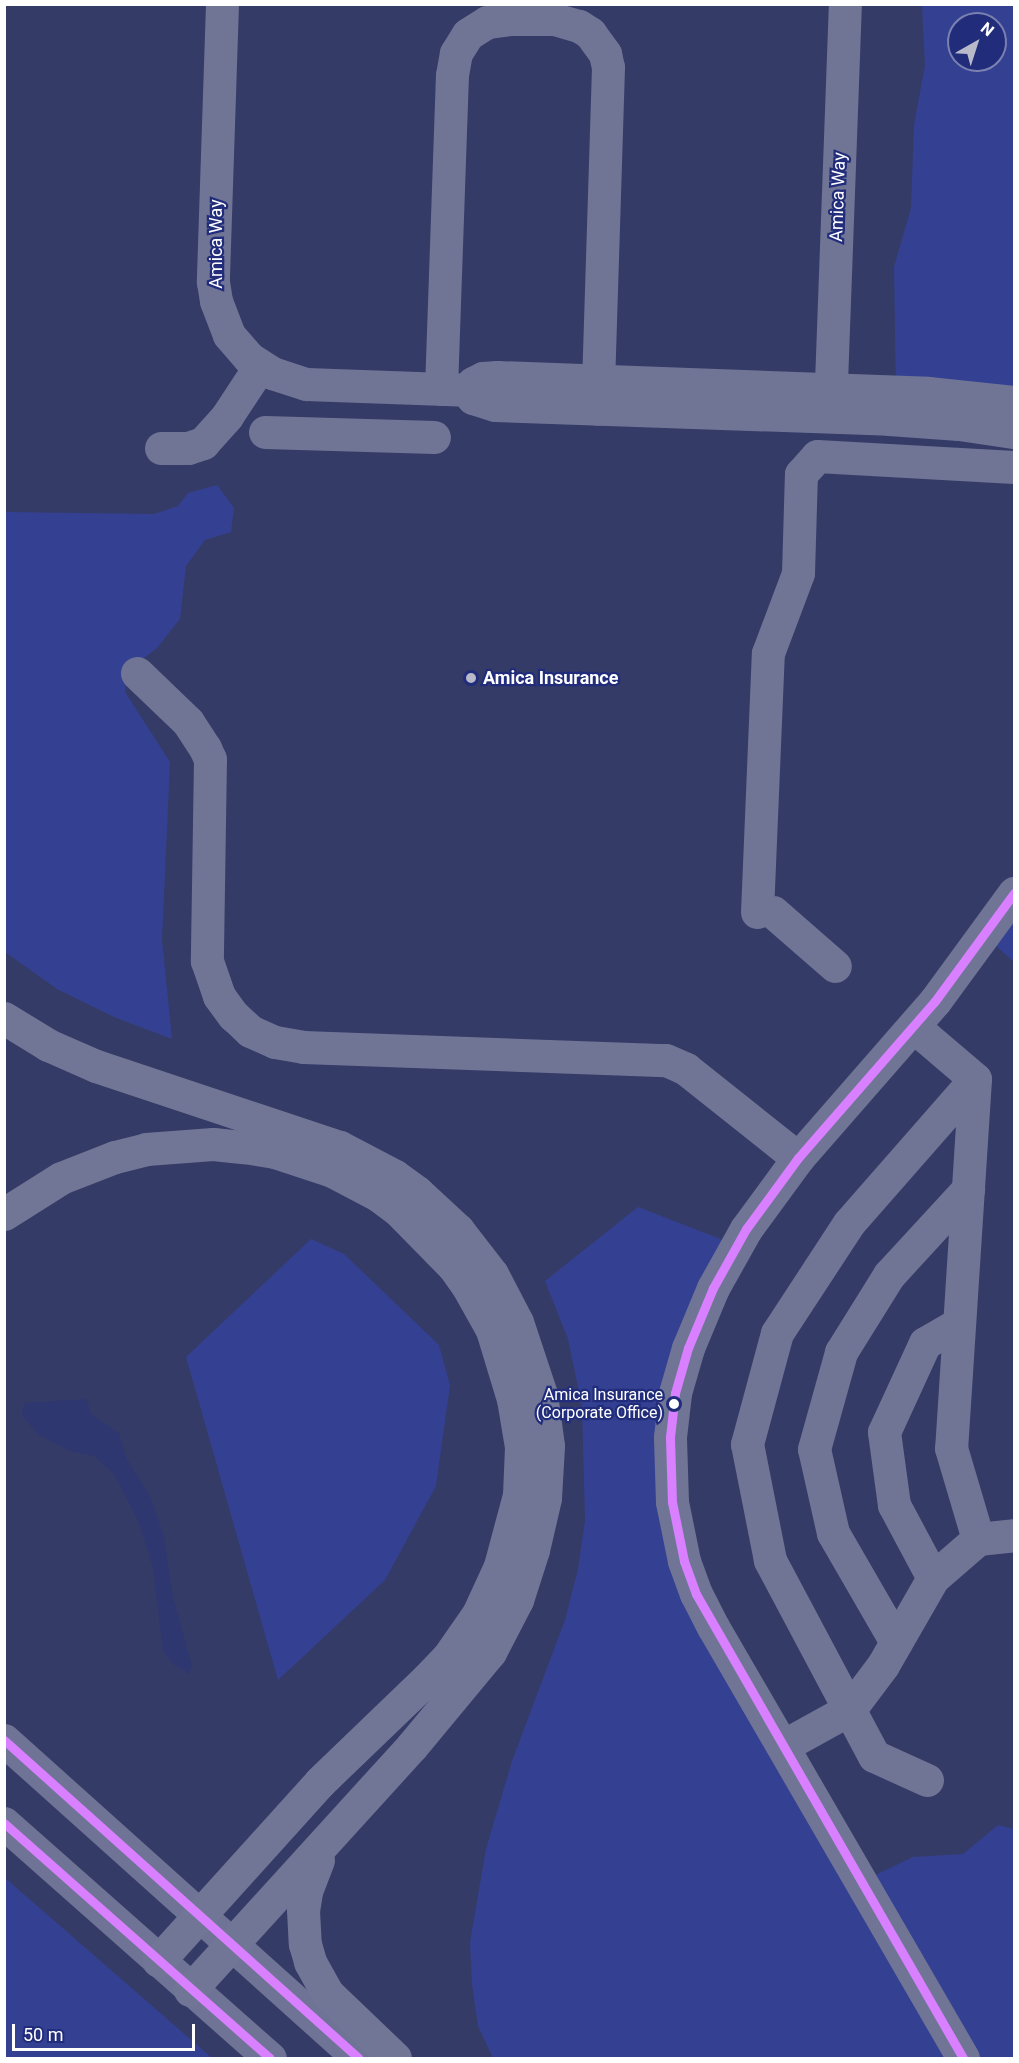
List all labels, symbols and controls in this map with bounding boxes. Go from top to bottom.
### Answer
north arrow [947,12,1007,72]
text: N [977,18,998,40]
street label: Amica Way [826,152,850,242]
street label: Amica Way [205,199,227,289]
place label: Amica Insurance [483,667,618,689]
marker: Amica Insurance [464,671,478,685]
place label: Amica Insurance (Corporate Office) [536,1385,663,1423]
marker: Amica Insurance (Corporate Office) [668,1398,680,1410]
scale bar [15,2012,198,2050]
text: 50 m [23,2024,63,2045]

